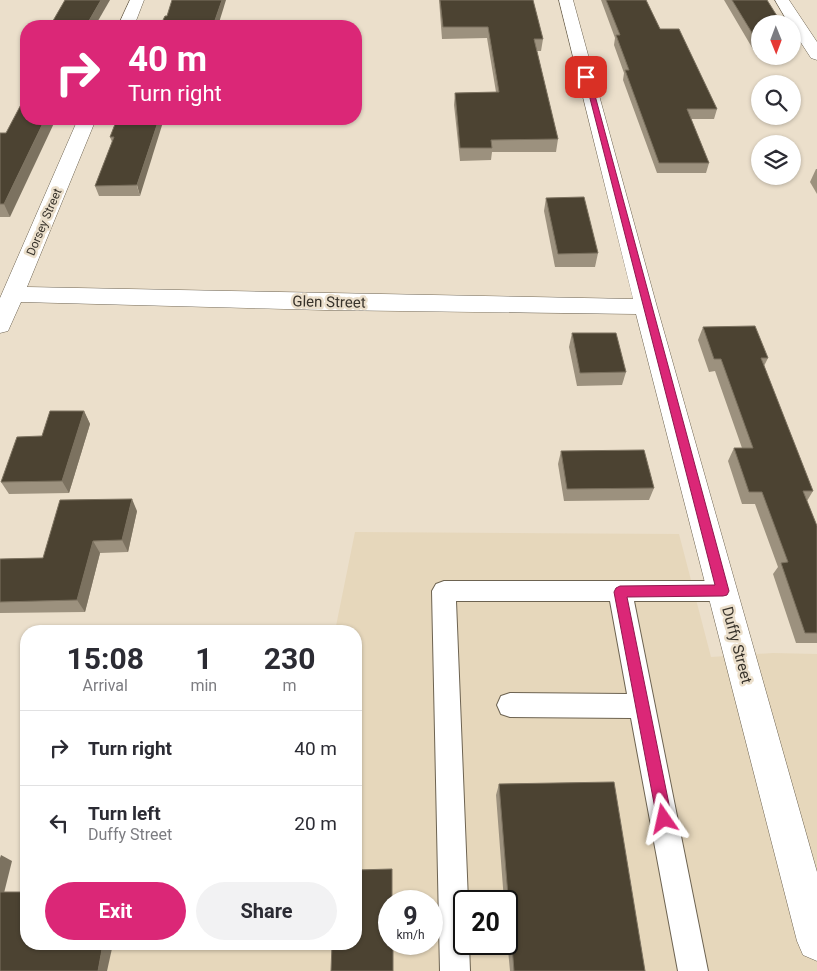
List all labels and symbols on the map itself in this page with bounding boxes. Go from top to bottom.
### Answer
north arrow [751,15,801,65]
pin [565,56,607,98]
street label: Dorsey Street [24,186,64,258]
street label: Glen Street [292,292,366,312]
street label: Duffy Street [718,605,756,686]
position arrow [637,792,689,844]
speed limit sign: 20 [453,890,518,955]

